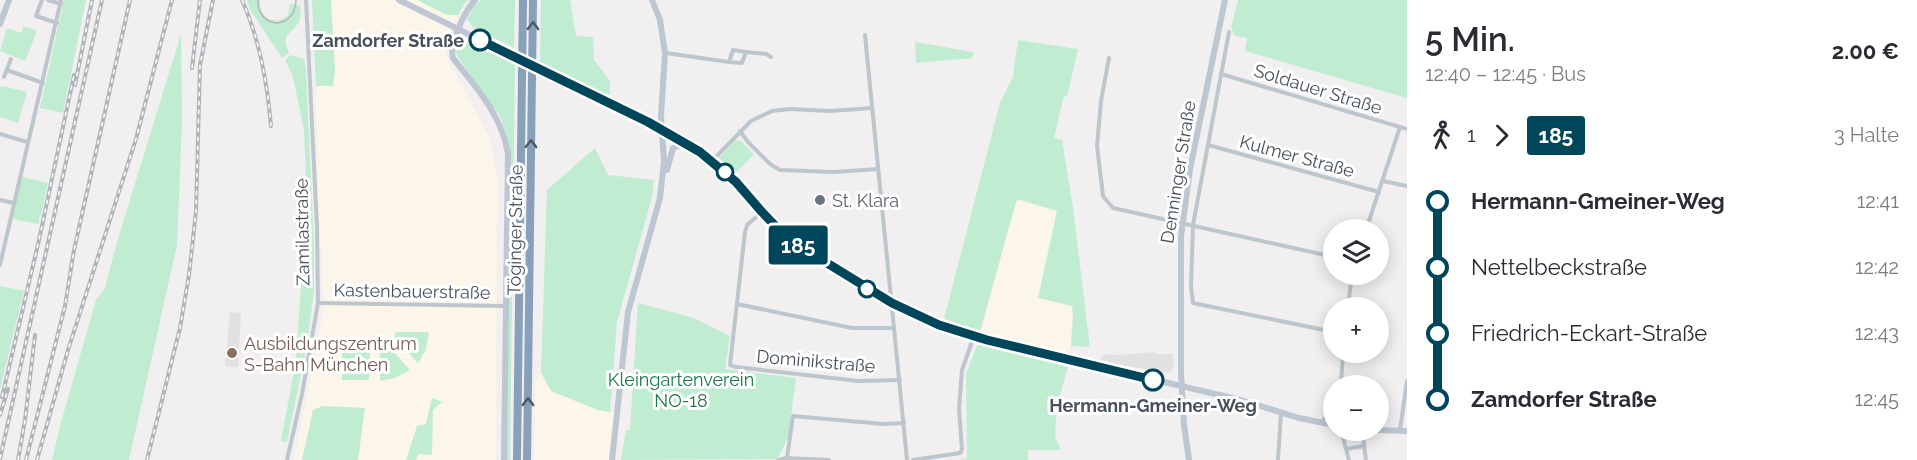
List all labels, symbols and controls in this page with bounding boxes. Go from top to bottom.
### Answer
text: 5 Min. [1425,20,1515,59]
one-way arrow [527,21,539,30]
marker: Zamdorfer Straße [469,29,491,51]
place label: Zamdorfer Straße [312,30,464,51]
text: 2.00 € [1832,38,1899,64]
street label: Soldauer Straße [1252,60,1385,119]
text: 12:40 – 12:45 · Bus [1425,62,1586,86]
street label: Denninger Straße [1156,99,1200,245]
icon: walk [1425,119,1458,152]
icon: forward [1485,119,1518,152]
text: 1 [1467,123,1476,147]
text: 185 [1539,123,1573,148]
text: 3 Halte [1834,123,1899,147]
street label: Kulmer Straße [1237,131,1357,182]
one-way arrow [525,139,537,148]
unlabelled marker [716,163,734,181]
street label: Töginger Straße [503,164,527,296]
street label: Zamilastraße [291,178,313,286]
text: Hermann-Gmeiner-Weg [1471,188,1725,214]
text: 12:41 [1857,189,1899,213]
place label: St. Klara [832,190,899,211]
marker: St. Klara [813,193,827,207]
map controls [1323,219,1389,441]
button: layers [1323,219,1389,285]
line badge: 185 [764,226,832,264]
text: 185 [781,233,815,258]
text: Nettelbeckstraße [1471,254,1647,280]
text: 12:42 [1855,255,1899,279]
street label: Kastenbauerstraße [333,279,491,303]
unlabelled marker [858,280,876,298]
button: + [1323,297,1389,363]
text: Friedrich-Eckart-Straße [1471,320,1707,346]
text: 12:43 [1855,321,1899,345]
place label: Ausbildungszentrum S-Bahn München [244,333,417,375]
street label: Dominikstraße [756,345,877,377]
marker: Ausbildungszentrum S-Bahn München [225,346,239,360]
park label: Kleingartenverein NO-18 [608,369,754,411]
marker: Hermann-Gmeiner-Weg [1142,369,1164,391]
button: − [1323,375,1389,441]
text: Zamdorfer Straße [1471,386,1657,412]
text: 12:45 [1854,387,1899,411]
place label: Hermann-Gmeiner-Weg [1049,395,1257,416]
one-way arrow [521,397,534,406]

